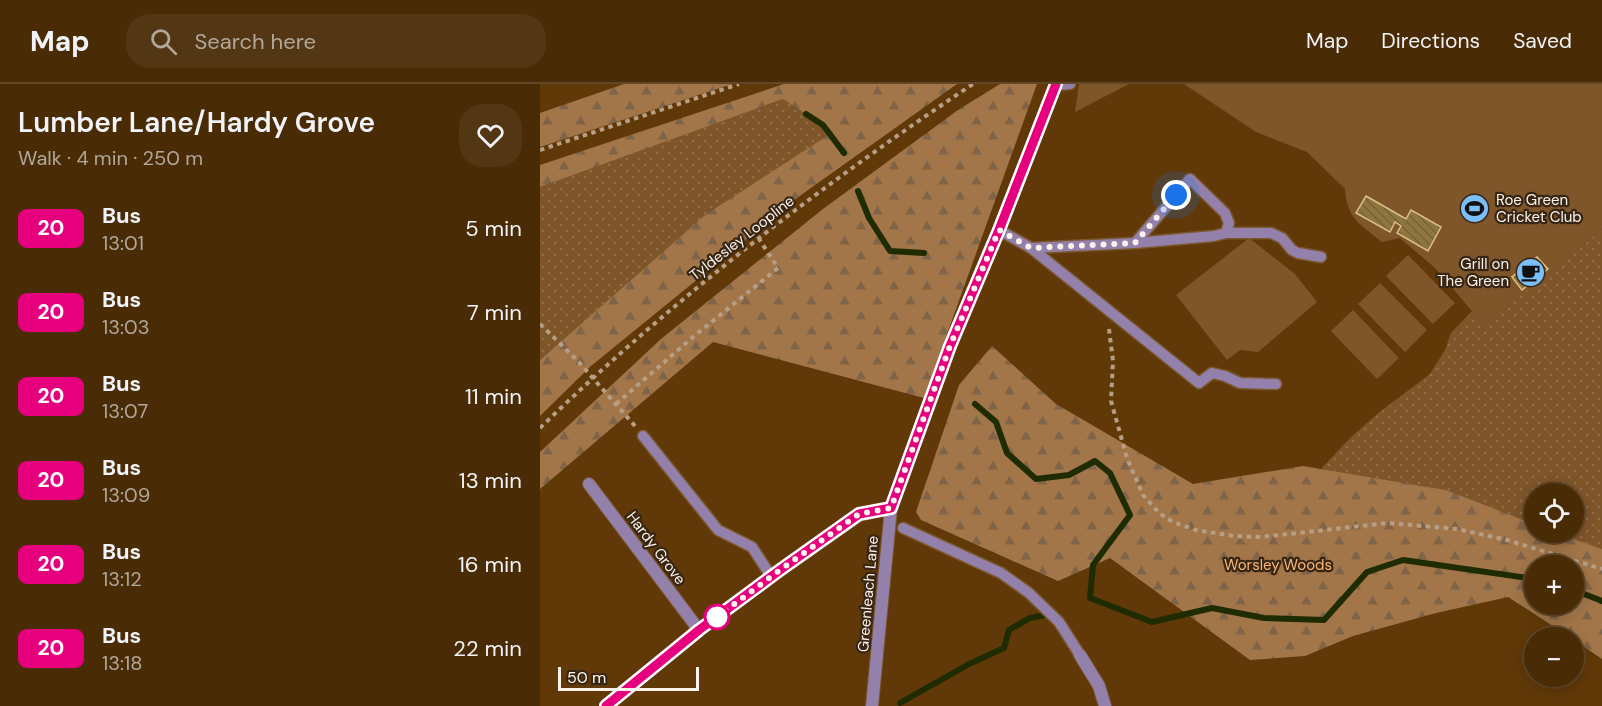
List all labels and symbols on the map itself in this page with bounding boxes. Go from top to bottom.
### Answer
your location [1161,180,1191,210]
place label: Roe Green Cricket Club [1496,190,1582,227]
street label: Tyldesley Loopline [686,191,798,285]
sports icon: Roe Green Cricket Club [1459,193,1491,225]
place label: Grill on The Green [1437,254,1509,291]
cafe icon: Grill on The Green [1514,257,1546,289]
street label: Hardy Grove [622,507,690,589]
street label: Greenleach Lane [853,535,883,653]
park label: Worsley Woods [1224,555,1332,575]
unlabelled marker [704,604,730,630]
scale bar [558,664,699,692]

